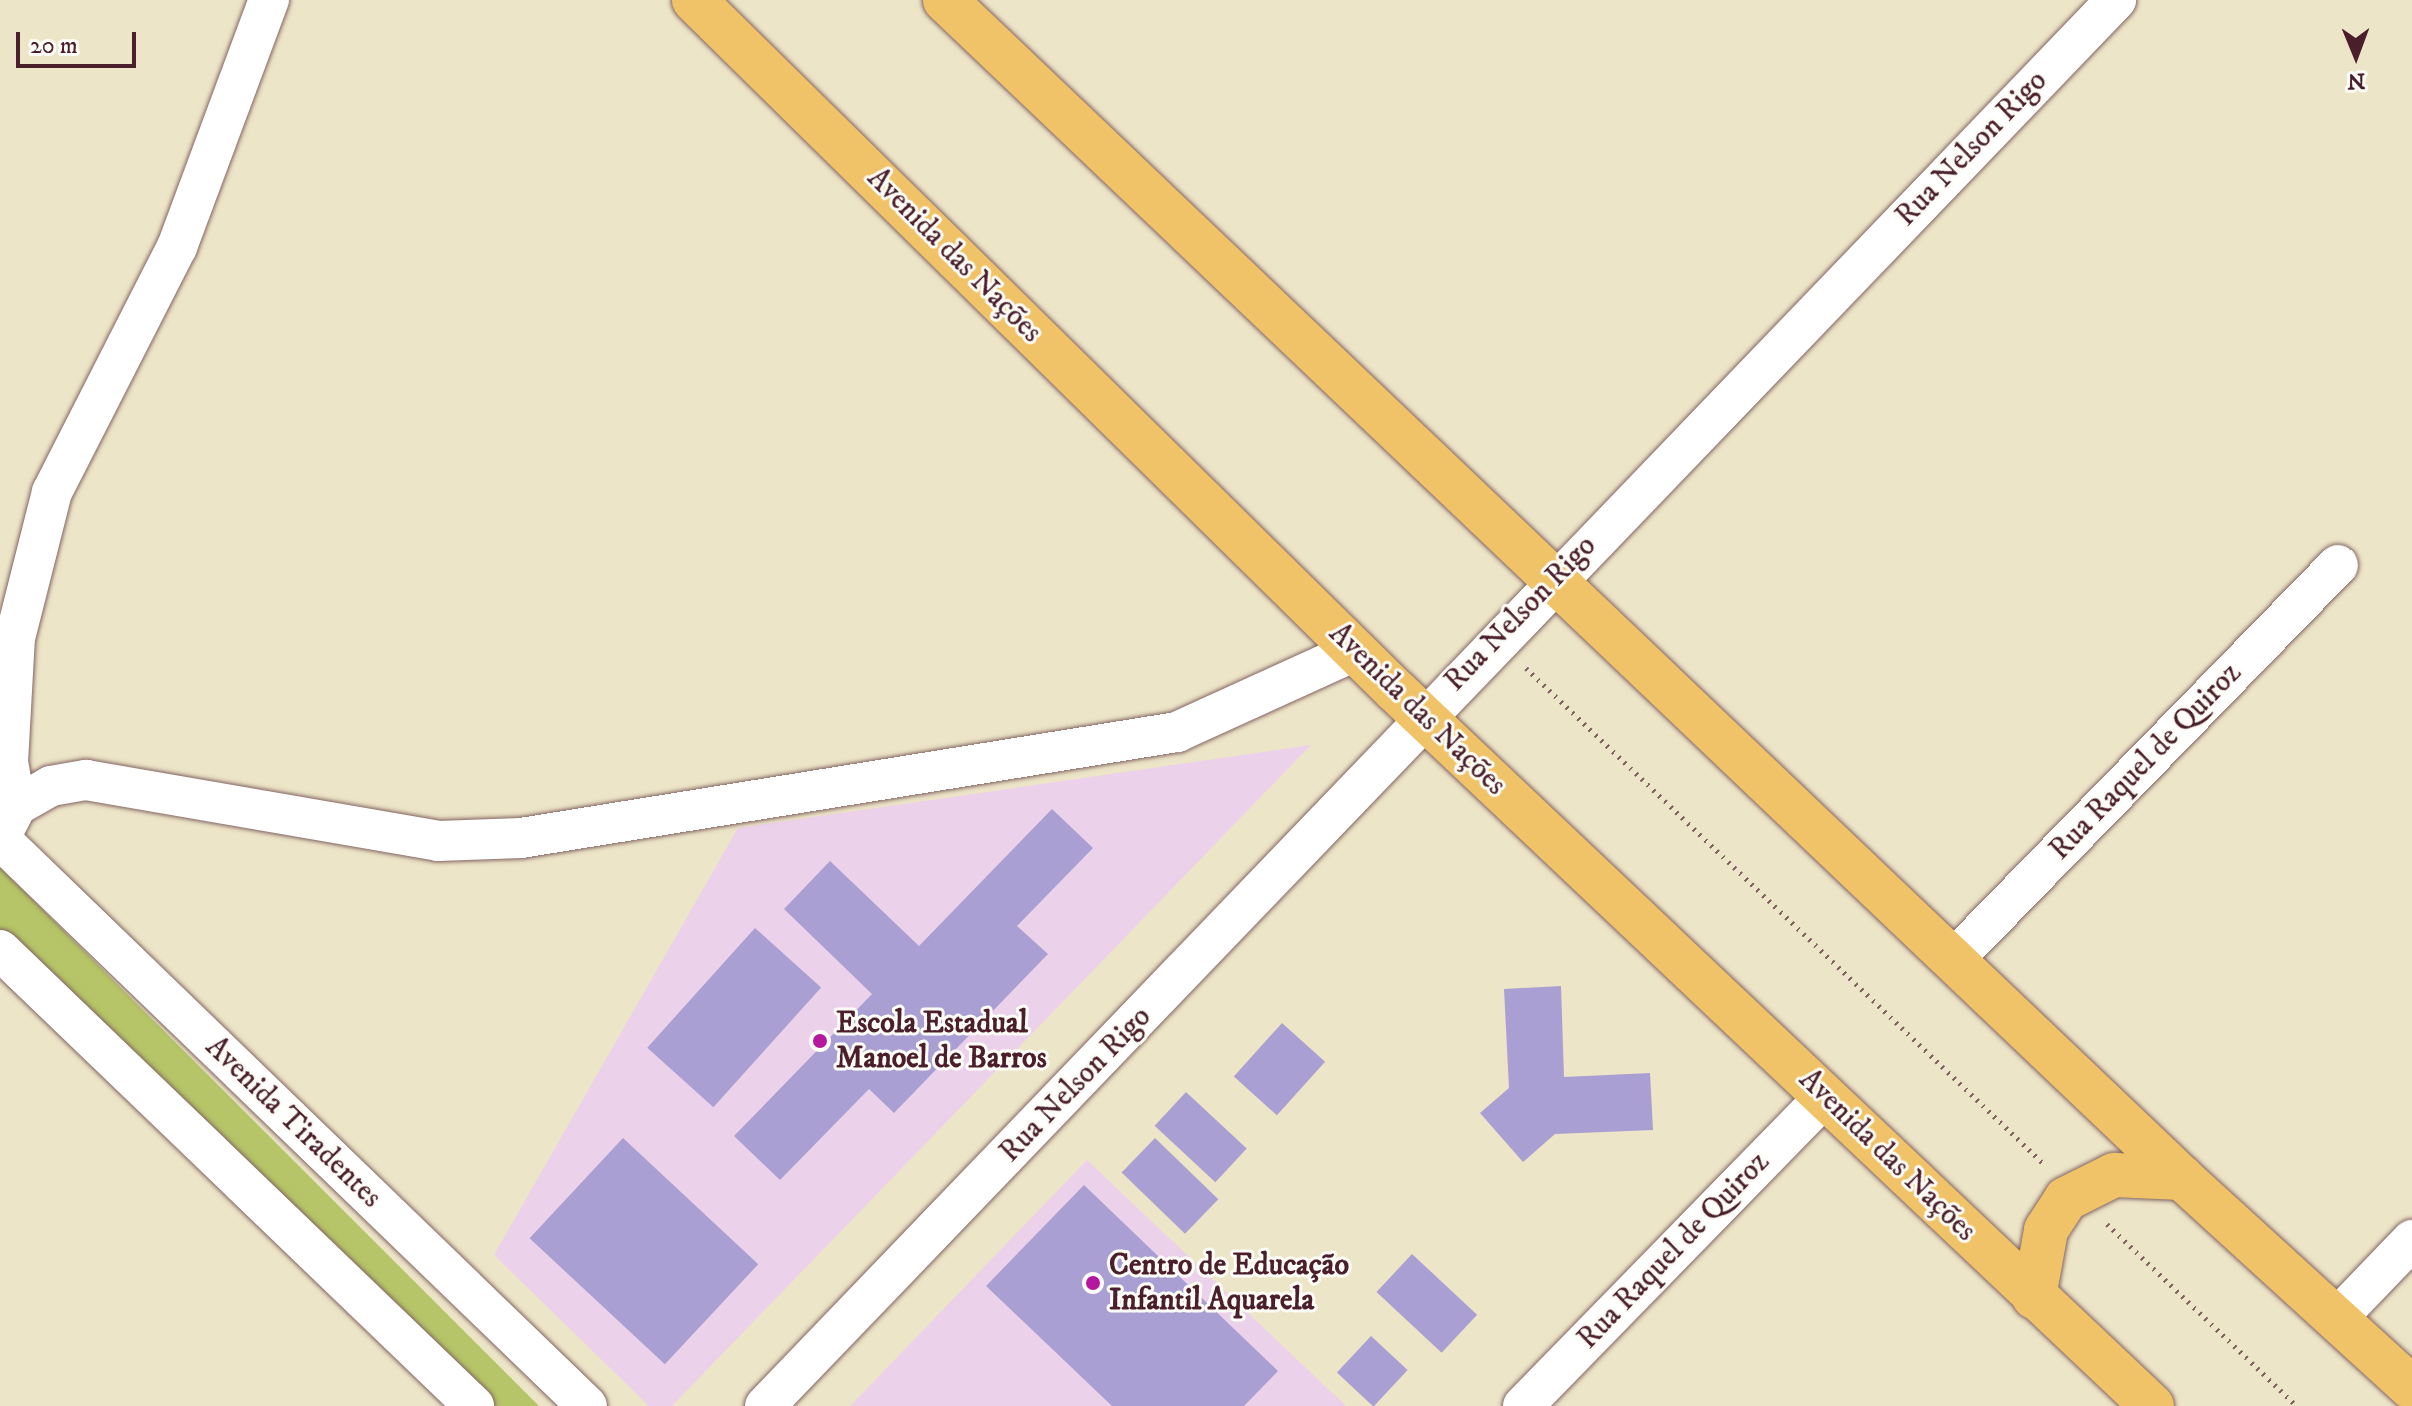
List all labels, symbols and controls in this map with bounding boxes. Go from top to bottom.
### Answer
scale bar [20,16,140,66]
north arrow [2316,16,2396,96]
text: 20 m [30,31,78,61]
street label: Rua Nelson Rigo [1889,64,2055,234]
text: N [2347,67,2366,94]
street label: Avenida das Nações [859,161,1049,351]
street label: Rua Nelson Rigo [1438,529,1604,699]
street label: Avenida das Nações [1321,616,1513,804]
street label: Rua Raquel de Quiroz [2043,656,2249,868]
street label: Rua Nelson Rigo [993,1000,1159,1170]
place label: Escola Estadual Manoel de Barros [836,1006,1047,1076]
street label: Avenida Tiradentes [197,1030,389,1216]
marker: Escola Estadual Manoel de Barros [811,1032,829,1050]
street label: Avenida das Nações [1791,1062,1983,1250]
street label: Rua Raquel de Quiroz [1571,1145,1777,1357]
place label: Centro de Educação Infantil Aquarela [1109,1248,1349,1318]
marker: Centro de Educação Infantil Aquarela [1084,1274,1102,1292]

